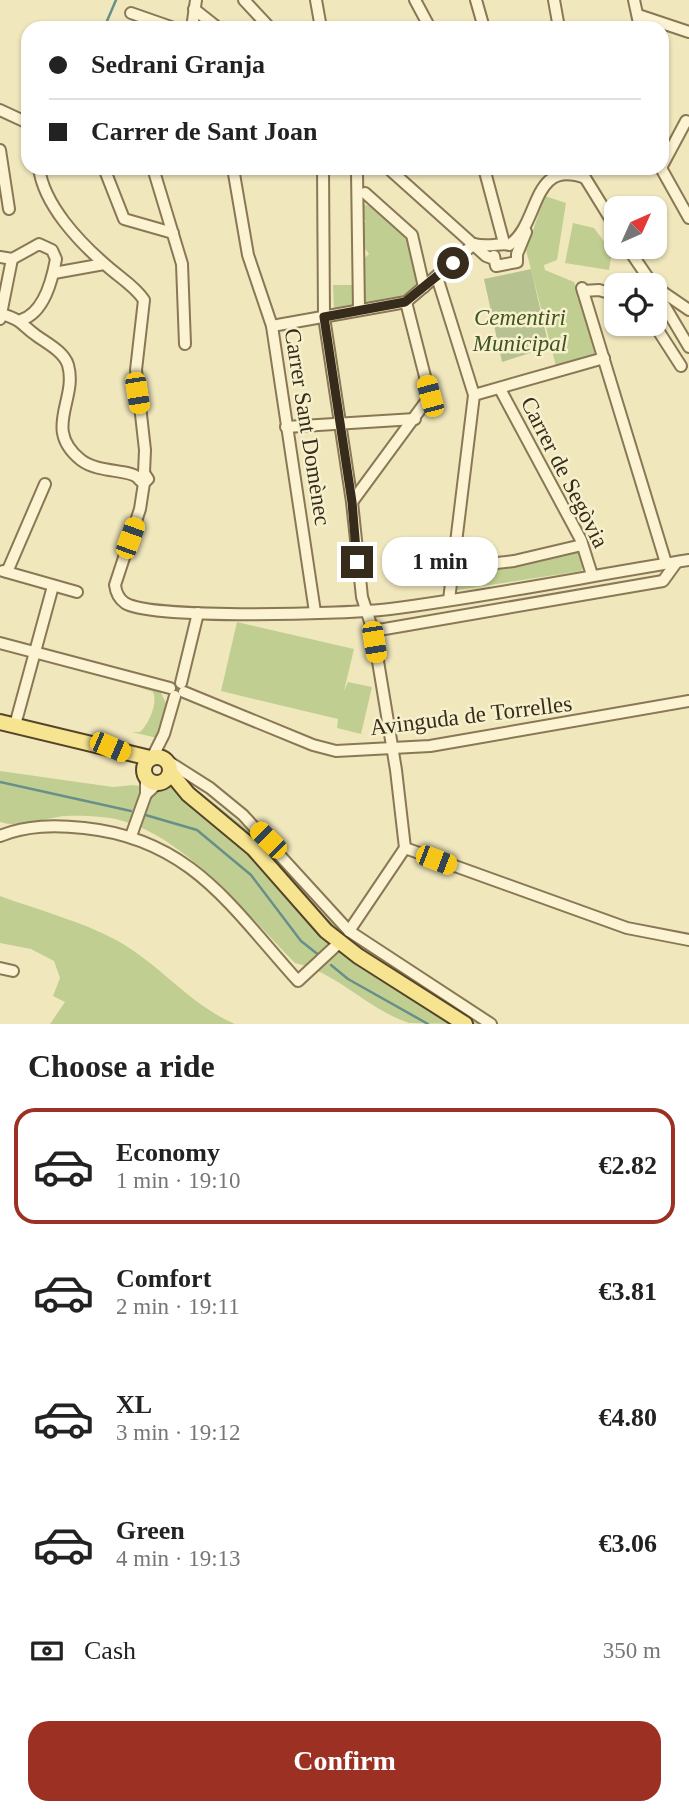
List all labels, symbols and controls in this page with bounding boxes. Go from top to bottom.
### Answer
text: Sedrani Granja [91,50,265,79]
text: Carrer de Sant Joan [91,117,318,146]
north arrow [604,196,667,259]
map controls [604,196,667,336]
route start [437,247,469,279]
button: locate [604,273,667,336]
park label: Cementiri Municipal [472,305,567,356]
street label: Carrer Sant Domènec [280,327,335,527]
car [124,371,151,415]
car [415,373,446,419]
street label: Carrer de Segòvia [516,393,613,552]
car [113,515,148,561]
callout: 1 min [382,538,497,586]
route end [341,546,373,578]
text: 1 min [412,549,468,574]
car [361,620,388,664]
street label: Avinguda de Torrelles [369,691,573,740]
car [87,729,134,765]
car [246,818,291,862]
car [413,843,460,877]
text: Choose a ride [28,1048,215,1084]
icon: car [32,1135,95,1198]
text: Economy [116,1138,220,1167]
text: €2.82 [599,1151,657,1180]
text: 1 min · 19:10 [116,1168,241,1193]
icon: car [32,1261,95,1324]
text: Comfort [116,1264,211,1293]
text: €3.81 [599,1277,657,1306]
text: 2 min · 19:11 [116,1294,240,1319]
icon: car [32,1387,95,1450]
text: XL [116,1390,152,1419]
text: €4.80 [599,1403,657,1432]
text: 3 min · 19:12 [116,1420,241,1445]
icon: car [32,1513,95,1576]
text: Green [116,1516,185,1545]
text: €3.06 [599,1529,657,1558]
text: 4 min · 19:13 [116,1546,241,1571]
icon: cash [28,1632,66,1670]
text: Cash [84,1636,136,1665]
text: 350 m [603,1638,661,1663]
button: Confirm [28,1721,661,1801]

